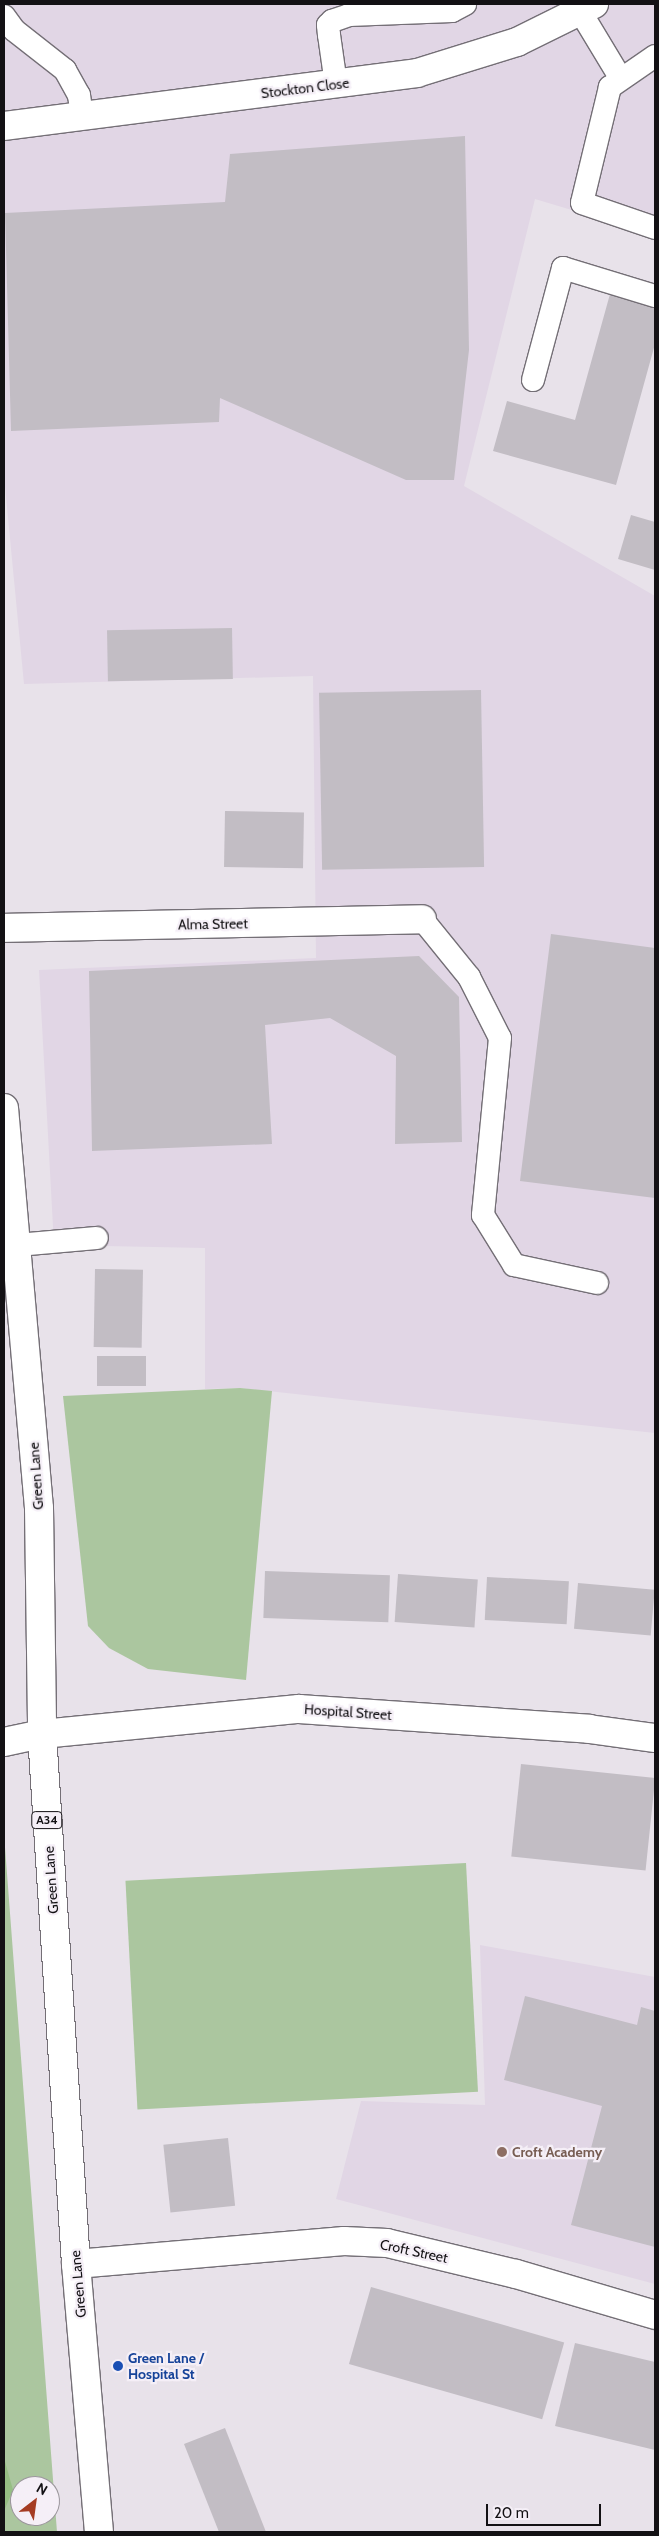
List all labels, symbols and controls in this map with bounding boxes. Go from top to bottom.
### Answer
street label: Stockton Close [260,74,350,102]
street label: Alma Street [178,915,248,933]
street label: Green Lane [25,1442,47,1510]
street label: Hospital Street [304,1701,392,1723]
road number: A34 [31,1810,63,1830]
street label: Green Lane [40,1846,62,1914]
place label: Croft Academy [512,2144,602,2160]
marker: Croft Academy [496,2146,508,2158]
street label: Croft Street [379,2236,449,2266]
street label: Green Lane [67,2250,89,2318]
place label: Green Lane / Hospital St [128,2350,204,2382]
marker: Green Lane / Hospital St [112,2360,124,2372]
north arrow [10,2476,60,2526]
text: N [33,2479,51,2499]
scale bar [489,2494,604,2526]
text: 20 m [494,2504,529,2522]

